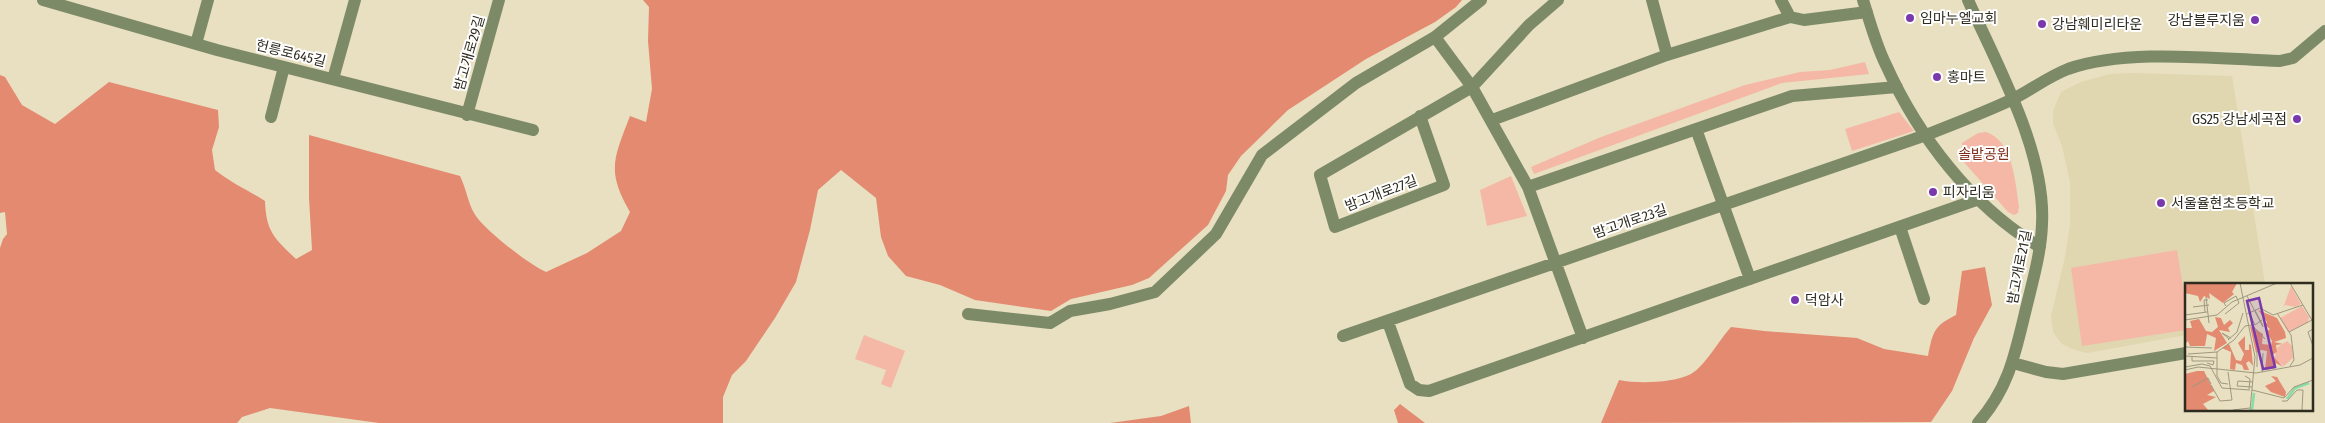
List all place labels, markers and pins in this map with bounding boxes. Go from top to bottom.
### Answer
place label: 임마누엘교회 [1920,10,1997,27]
marker: 임마누엘교회 [1904,12,1916,24]
place label: 강남블루지움 [2168,12,2245,29]
marker: 강남블루지움 [2249,14,2261,26]
place label: 강남훼미리타운 [2052,16,2142,33]
marker: 강남훼미리타운 [2036,18,2048,30]
place label: 홍마트 [1947,69,1986,86]
marker: 홍마트 [1931,71,1943,83]
place label: GS25 강남세곡점 [2192,111,2287,128]
marker: GS25 강남세곡점 [2291,113,2303,125]
place label: 피자리움 [1943,184,1995,201]
marker: 피자리움 [1927,186,1939,198]
place label: 서울율현초등학교 [2171,195,2274,212]
marker: 서울율현초등학교 [2155,197,2167,209]
place label: 덕암사 [1805,292,1844,309]
marker: 덕암사 [1789,294,1801,306]

